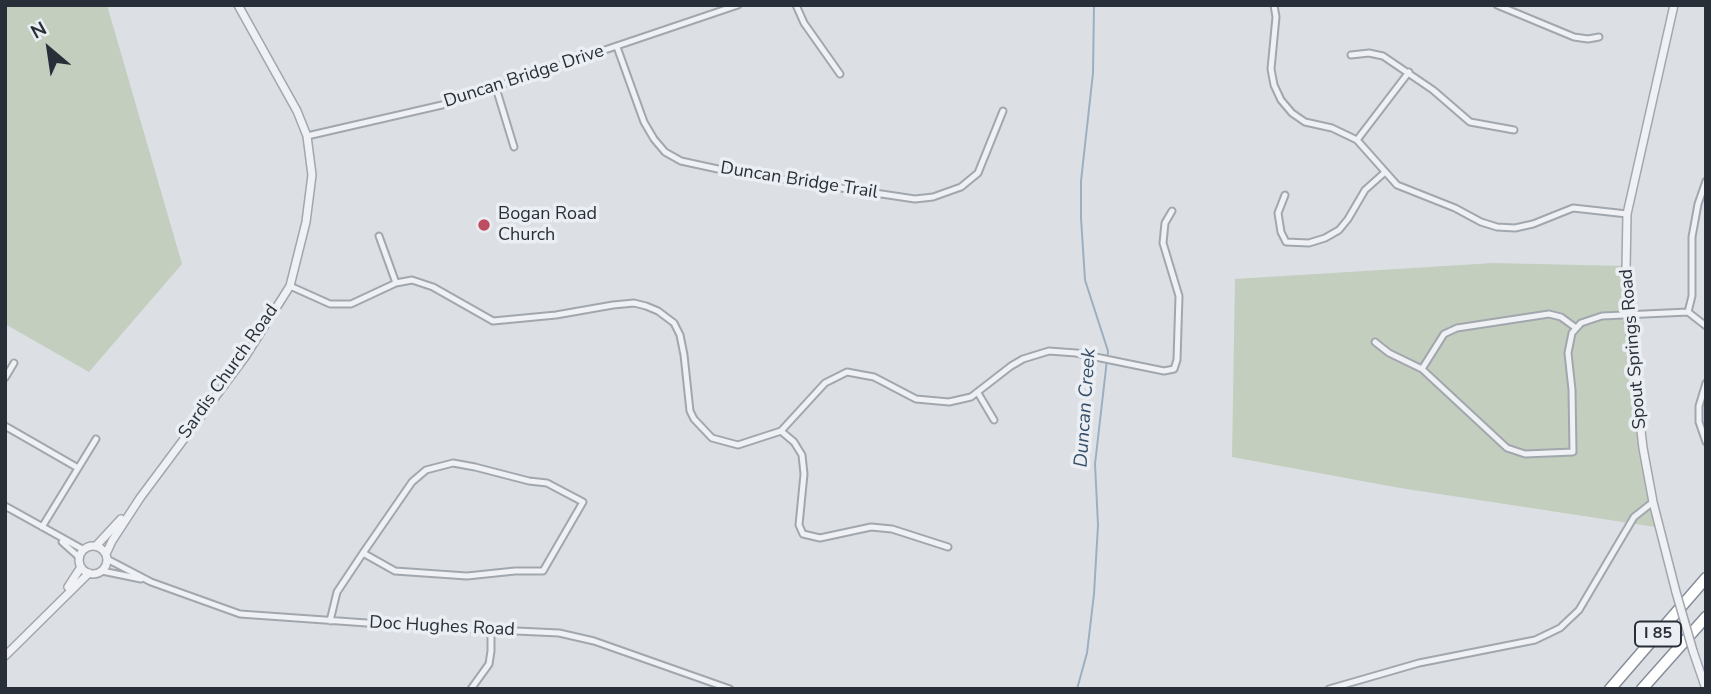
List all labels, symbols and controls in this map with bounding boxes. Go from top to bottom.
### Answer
north arrow [14,14,84,84]
text: N [26,16,51,45]
street label: Duncan Bridge Drive [441,41,607,113]
street label: Duncan Bridge Trail [719,158,879,204]
place label: Bogan Road Church [498,204,597,246]
marker: Bogan Road Church [476,217,492,233]
street label: Spout Springs Road [1616,268,1652,430]
street label: Sardis Church Road [175,301,283,443]
water label: Duncan Creek [1070,348,1102,468]
street label: Doc Hughes Road [369,612,515,642]
road number: I 85 [1635,622,1681,646]

